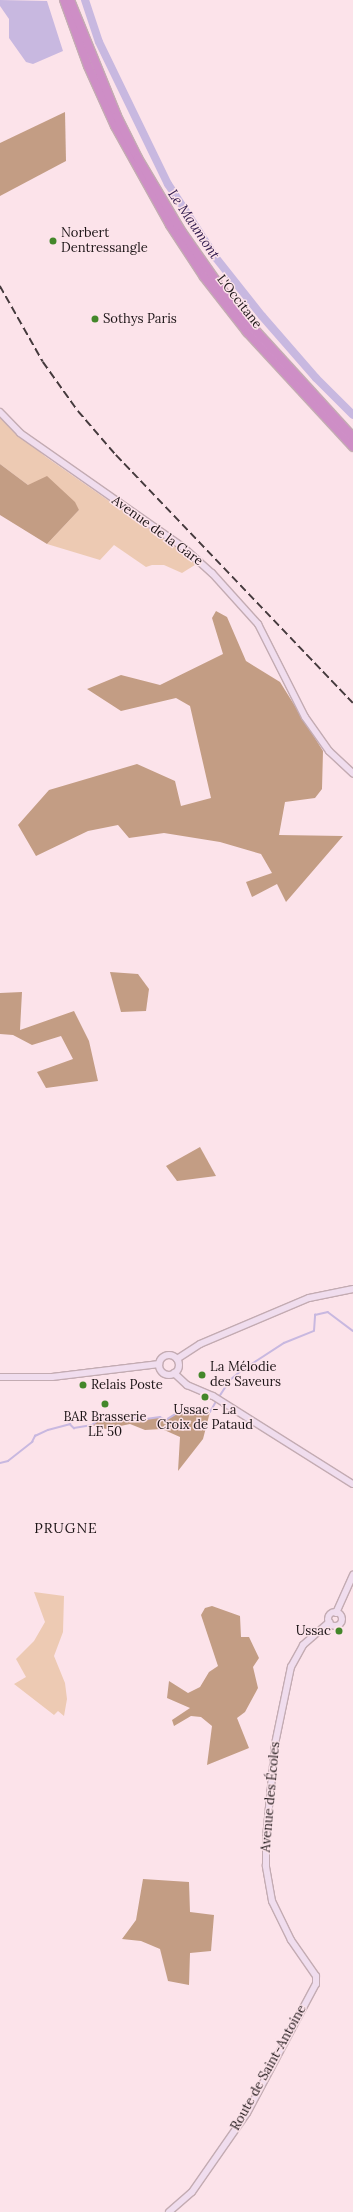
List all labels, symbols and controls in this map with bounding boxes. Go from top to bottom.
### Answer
water label: Le Maumont [165,186,223,262]
place label: Norbert Dentressangle [61,226,148,257]
marker: Norbert Dentressangle [48,236,58,246]
street label: L'Occitane [213,272,265,332]
place label: Sothys Paris [103,311,177,327]
marker: Sothys Paris [90,314,100,324]
street label: Avenue de la Gare [108,493,206,569]
place label: La Mélodie des Saveurs [210,1360,281,1391]
marker: La Mélodie des Saveurs [197,1370,207,1380]
place label: Relais Poste [91,1377,163,1393]
marker: Relais Poste [78,1380,88,1390]
marker: Ussac - La Croix de Pataud [200,1392,210,1402]
marker: BAR Brasserie LE 50 [100,1399,110,1409]
place label: Ussac - La Croix de Pataud [157,1403,253,1434]
place label: BAR Brasserie LE 50 [63,1410,147,1441]
district label: PRUGNE [34,1520,98,1536]
place label: Ussac [296,1623,331,1639]
marker: Ussac [334,1626,344,1636]
street label: Avenue des Écoles [258,1741,284,1853]
street label: Route de Saint-Antoine [228,2003,310,2133]

